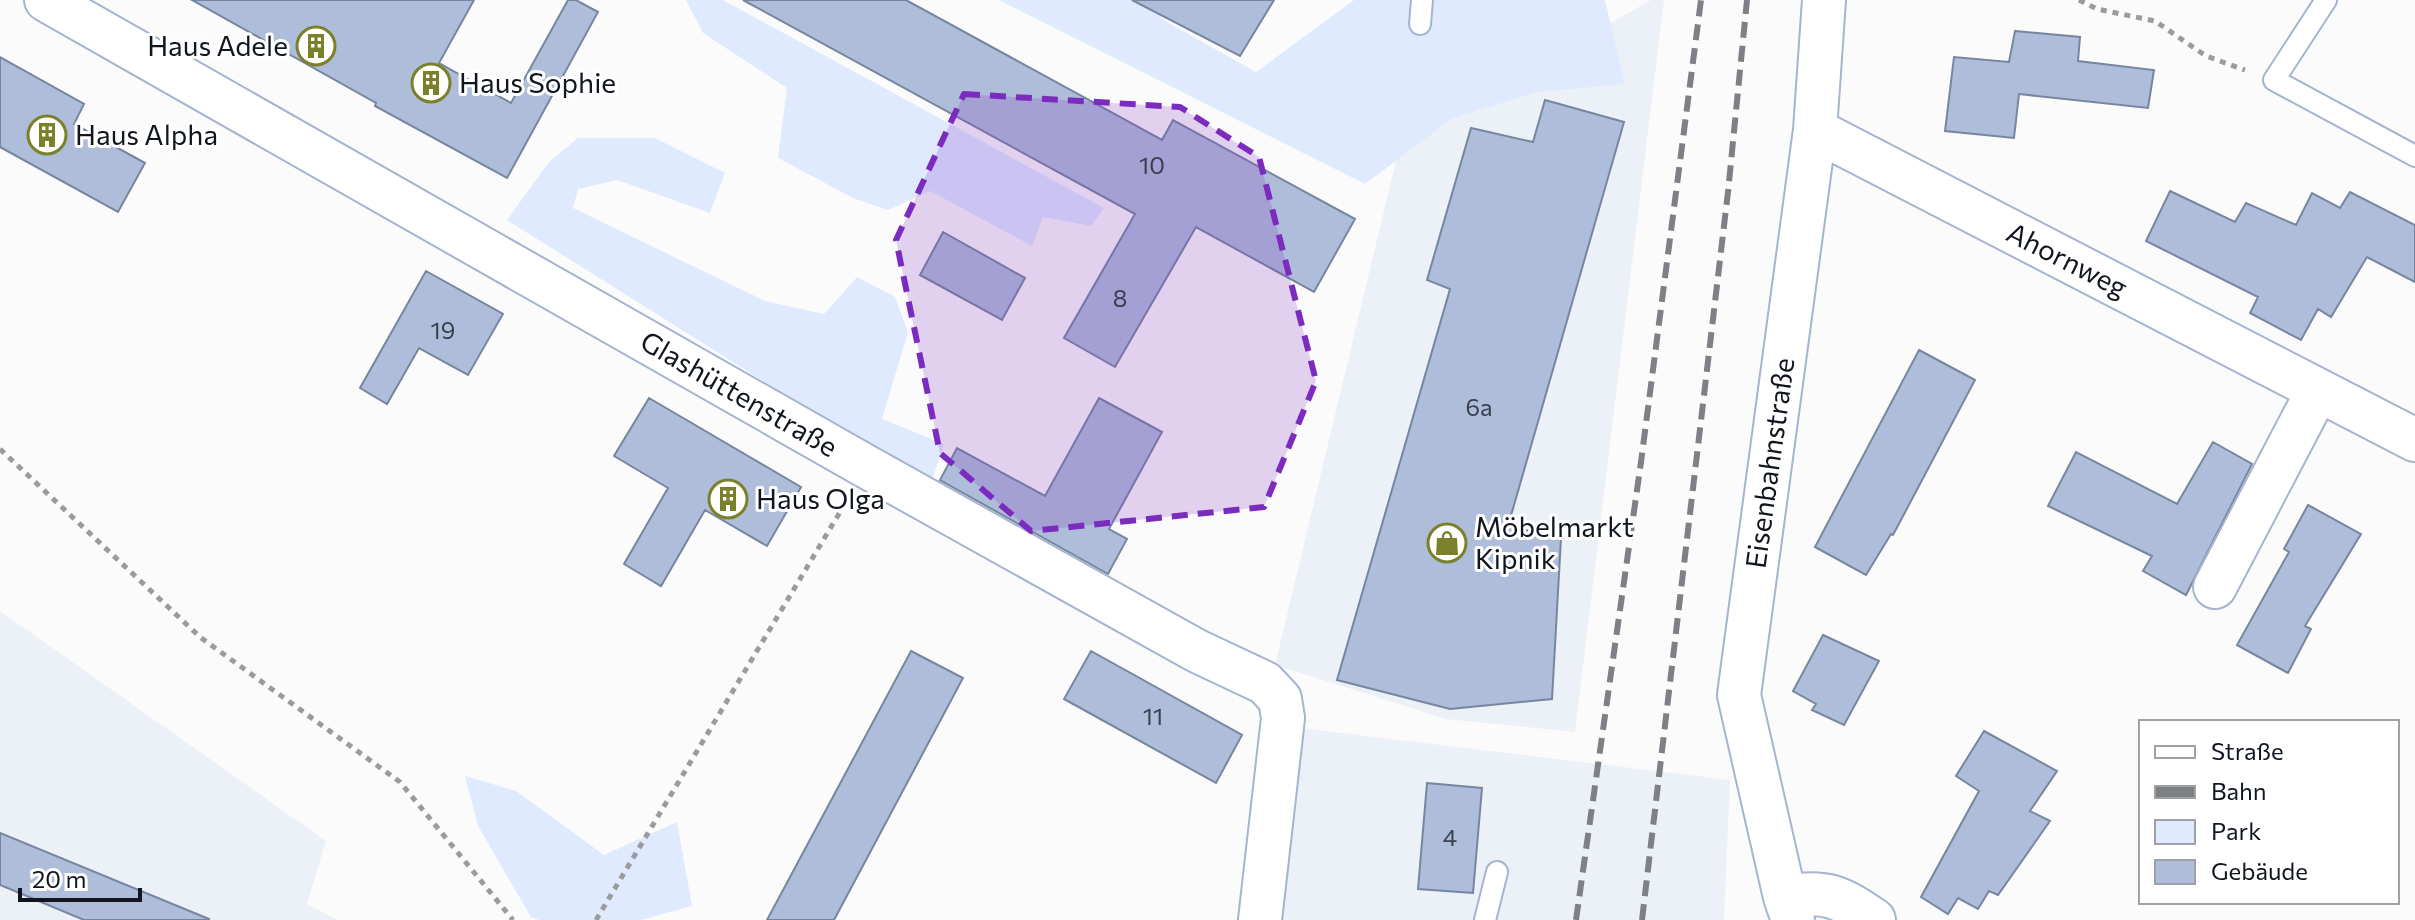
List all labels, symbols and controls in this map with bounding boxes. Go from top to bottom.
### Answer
building icon: Haus Adele [295,25,337,67]
place label: Haus Adele [147,28,288,62]
building icon: Haus Sophie [410,62,452,104]
place label: Haus Sophie [459,65,616,99]
building icon: Haus Alpha [26,114,68,156]
place label: Haus Alpha [75,117,218,151]
house number: 10 [1139,150,1165,179]
street label: Ahornweg [2001,214,2133,304]
house number: 8 [1113,283,1127,312]
house number: 19 [431,315,455,344]
street label: Glashüttenstraße [635,323,844,463]
street label: Eisenbahnstraße [1737,355,1801,570]
house number: 6a [1465,392,1493,421]
building icon: Haus Olga [707,478,749,520]
place label: Haus Olga [756,481,885,515]
place label: Möbelmarkt Kipnik [1475,509,1634,575]
shop icon: Möbelmarkt Kipnik [1426,522,1468,564]
house number: 11 [1143,701,1163,730]
legend [2139,720,2399,904]
text: Straße [2211,736,2284,765]
text: Bahn [2211,776,2267,805]
text: Park [2211,816,2261,845]
house number: 4 [1443,822,1457,851]
scale bar [20,852,140,902]
text: Gebäude [2211,856,2308,885]
text: 20 m [32,864,86,893]

